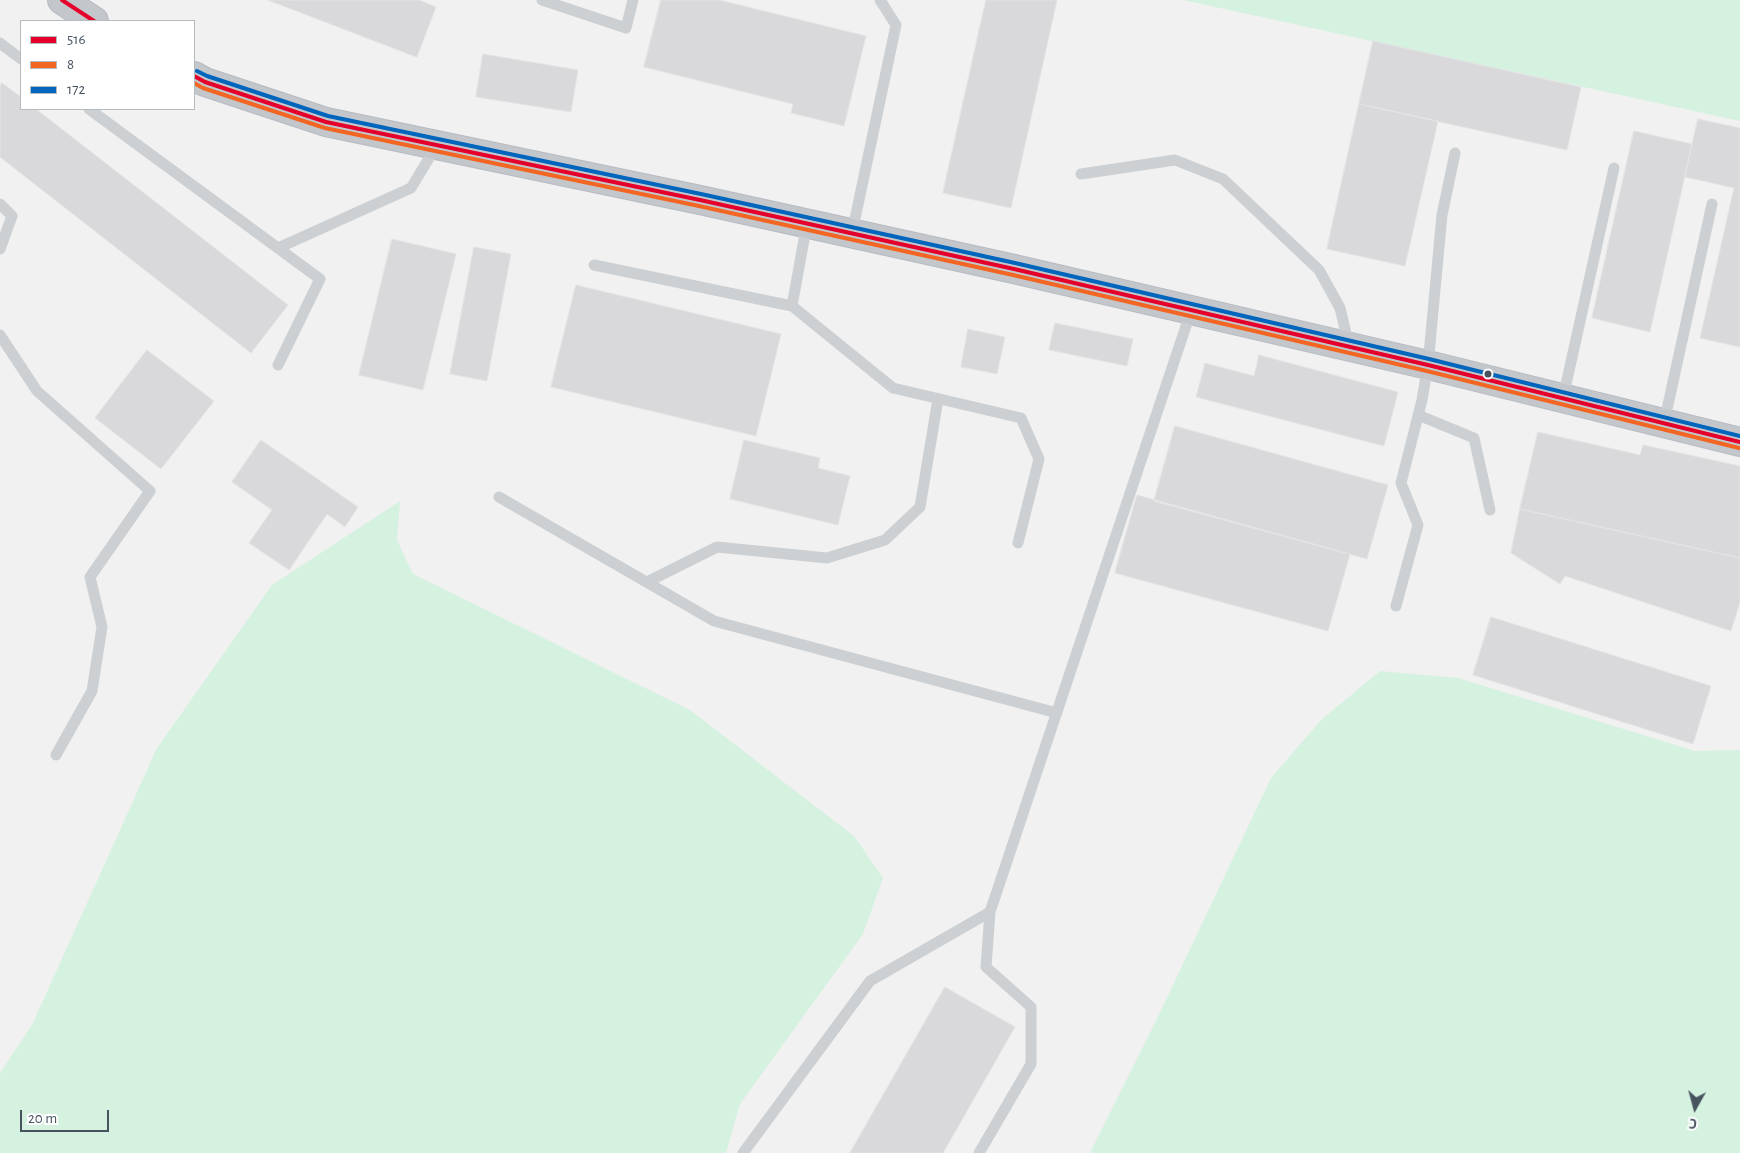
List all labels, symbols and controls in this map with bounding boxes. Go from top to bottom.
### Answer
legend [20,20,195,110]
text: 516 [67,32,85,47]
text: 8 [67,57,74,72]
text: 172 [67,82,85,97]
unlabelled marker [1483,369,1493,379]
north arrow [1670,1083,1720,1133]
scale bar [22,1100,111,1132]
text: 20 m [28,1111,57,1126]
text: С [1688,1115,1698,1130]

